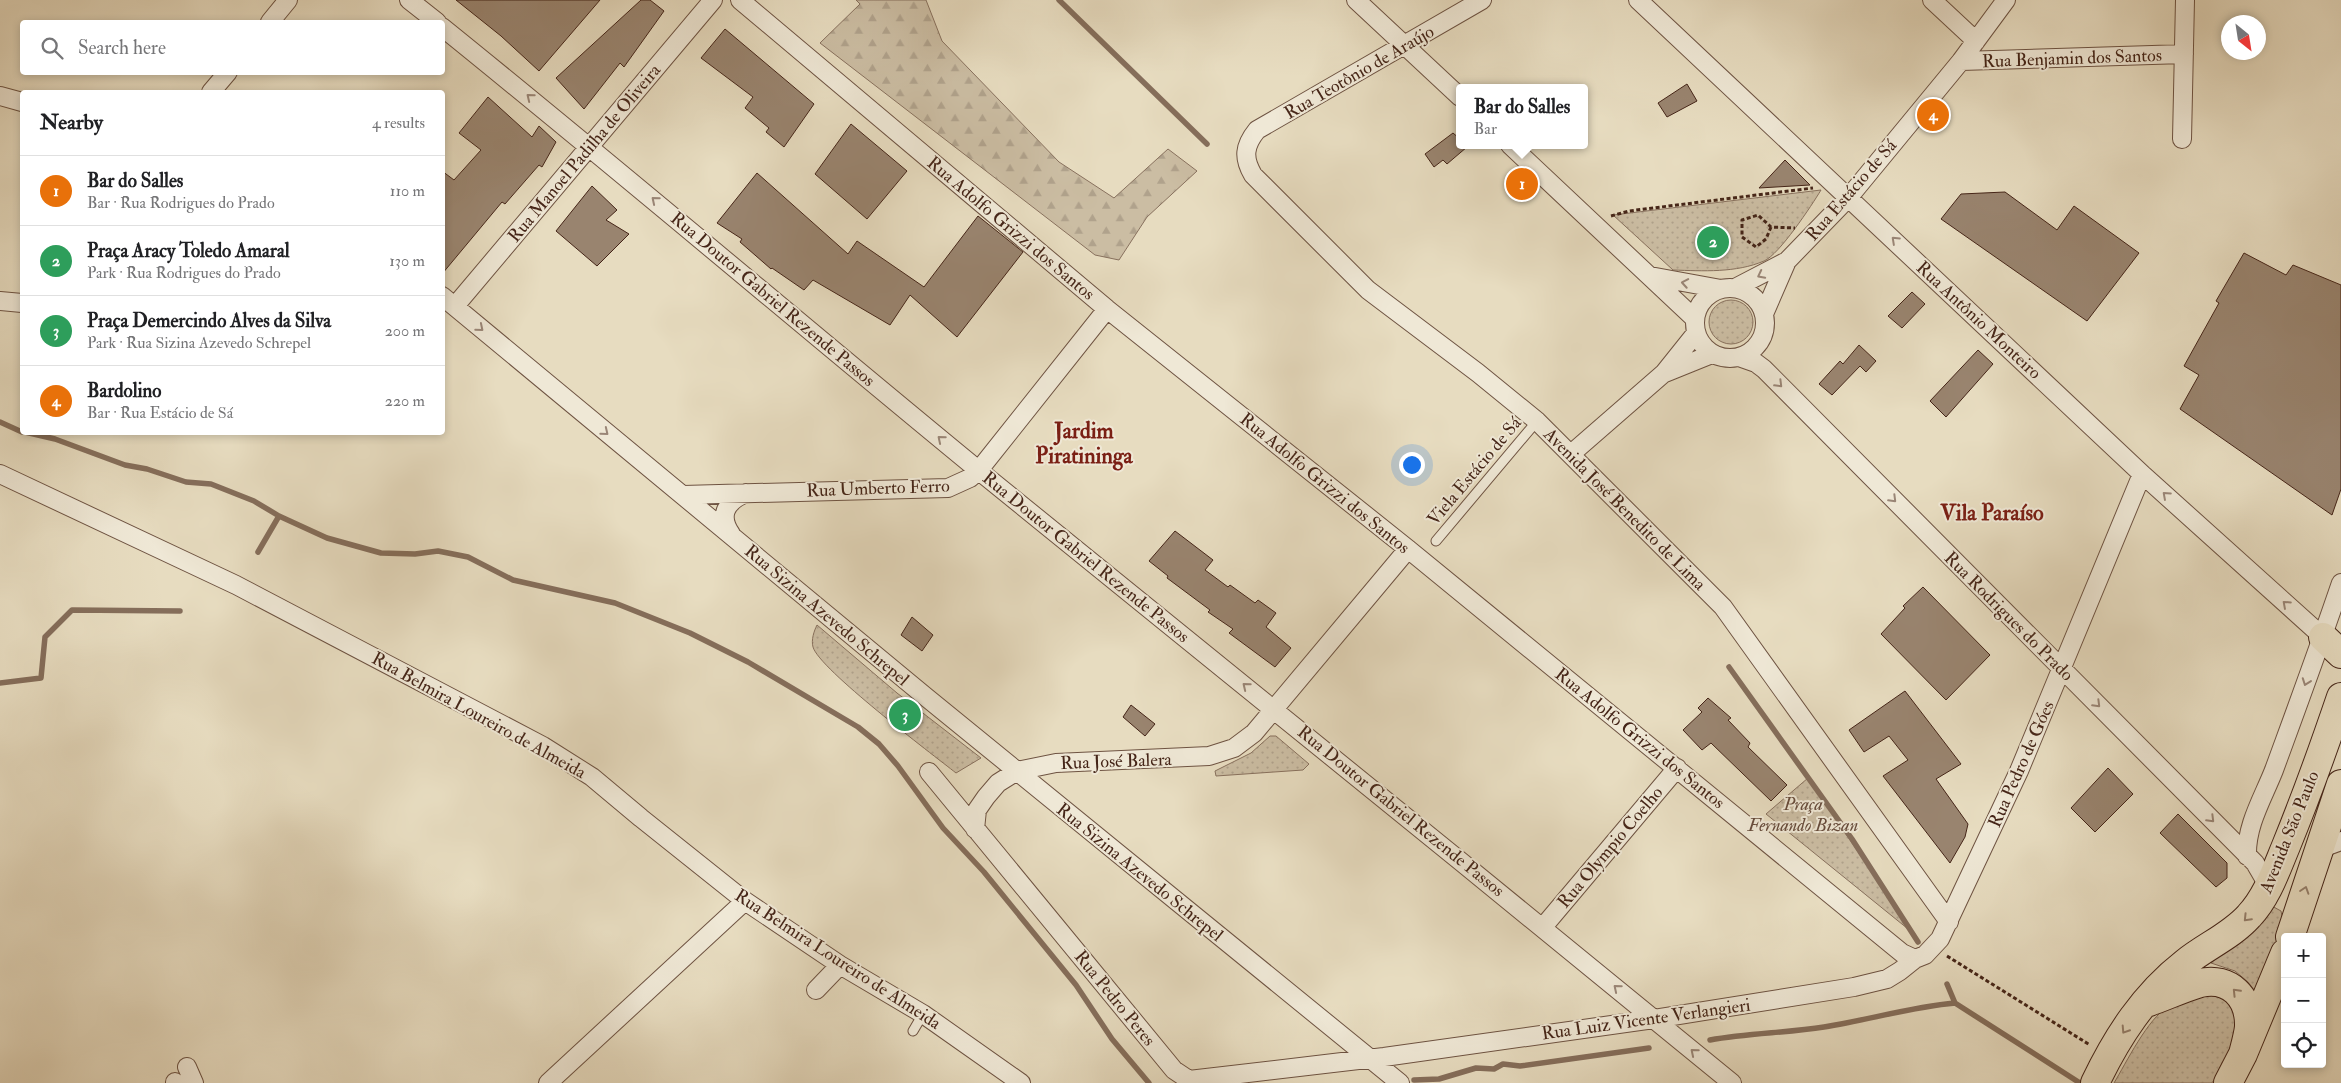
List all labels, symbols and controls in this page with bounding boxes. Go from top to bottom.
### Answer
north arrow [2221,15,2266,60]
search box [20,20,445,75]
street label: Rua Teotônio de Araújo [1280,20,1439,125]
icon: search [38,34,66,62]
text: Search here [78,36,166,60]
street label: Rua Benjamin dos Santos [1982,44,2162,73]
street label: Rua Manoel Padilha de Oliveira [503,59,666,247]
popup [1456,84,1588,149]
one-way arrow [526,94,535,103]
text: Bar do Salles [1474,95,1570,119]
pin: 4 [1917,96,1949,134]
text: Nearby [40,109,103,136]
text: 4 results [372,113,425,133]
text: Bar [1474,119,1497,139]
street label: Rua Estácio de Sá [1801,134,1902,246]
street label: Rua Adolfo Grizzi dos Santos [922,151,1099,305]
pin: 1 [1506,165,1538,203]
text: Bar do Salles [87,169,183,193]
text: 1 [53,181,59,201]
text: 110 m [390,181,425,201]
text: Bar · Rua Rodrigues do Prado [87,193,275,213]
one-way arrow [652,198,661,206]
street label: Rua Doutor Gabriel Rezende Passos [666,207,880,392]
pin: 2 [1697,223,1729,261]
one-way arrow [1891,237,1900,246]
text: Praça Aracy Toledo Amaral [87,239,290,263]
text: 2 [52,251,60,271]
text: 130 m [389,251,425,271]
street label: Rua Antônio Monteiro [1911,256,2046,385]
text: Park · Rua Rodrigues do Prado [87,263,281,283]
one-way arrow [1757,269,1766,279]
one-way arrow [1681,278,1690,289]
text: Praça Demercindo Alves da Silva [87,309,331,333]
text: 3 [53,321,59,341]
text: 200 m [385,321,425,341]
one-way arrow [474,322,483,330]
text: Park · Rua Sizina Azevedo Schrepel [87,333,311,353]
one-way arrow [1773,378,1782,387]
text: Bardolino [87,379,161,403]
text: 4 [52,391,60,411]
text: 220 m [385,391,425,411]
text: Bar · Rua Estácio de Sá [87,403,233,423]
street label: Rua Adolfo Grizzi dos Santos [1235,408,1414,559]
street label: Viela Estácio de Sá [1422,412,1527,530]
district label: Jardim Piratininga [1035,417,1134,471]
street label: Avenida José Benedito de Lima [1538,423,1711,596]
one-way arrow [599,426,608,434]
one-way arrow [938,436,947,444]
your location [1399,452,1425,478]
street label: Rua Doutor Gabriel Rezende Passos [977,467,1194,648]
street label: Rua Umberto Ferro [806,474,950,502]
one-way arrow [2162,492,2171,501]
one-way arrow [1888,493,1897,502]
district label: Vila Paraíso [1939,499,2044,527]
street label: Rua Sizina Azevedo Schrepel [740,540,914,691]
street label: Rua Rodrigues do Prado [1939,547,2079,686]
one-way arrow [2283,601,2292,610]
street label: Rua Belmira Loureiro de Almeida [368,647,590,784]
street label: Rua Adolfo Grizzi dos Santos [1550,663,1729,814]
one-way arrow [2302,678,2312,686]
one-way arrow [1243,683,1252,692]
pin: 3 [889,696,921,734]
street label: Rua Pedro de Góes [1983,697,2060,831]
one-way arrow [2091,698,2100,707]
street label: Rua Doutor Gabriel Rezende Passos [1292,721,1509,902]
street label: Rua José Balera [1060,748,1173,775]
street label: Avenida São Paulo [2254,767,2325,898]
street label: Rua Olympio Coelho [1553,781,1668,913]
park label: Praça Fernando Bizan [1747,793,1858,837]
street label: Rua Sizina Azevedo Schrepel [1052,798,1228,947]
one-way arrow [2205,813,2214,822]
street label: Rua Belmira Loureiro de Almeida [730,884,946,1035]
one-way arrow [2299,887,2309,895]
one-way arrow [2244,912,2253,921]
map controls [2281,933,2326,1068]
button: + [2281,933,2326,978]
street label: Rua Pedro Peres [1069,946,1160,1051]
button: − [2281,978,2326,1023]
one-way arrow [1614,985,1623,993]
one-way arrow [2233,989,2242,998]
street label: Rua Luiz Vicente Verlangieri [1540,993,1752,1046]
button: locate [2281,1023,2326,1068]
one-way arrow [2121,1025,2131,1034]
one-way arrow [1691,1049,1700,1058]

